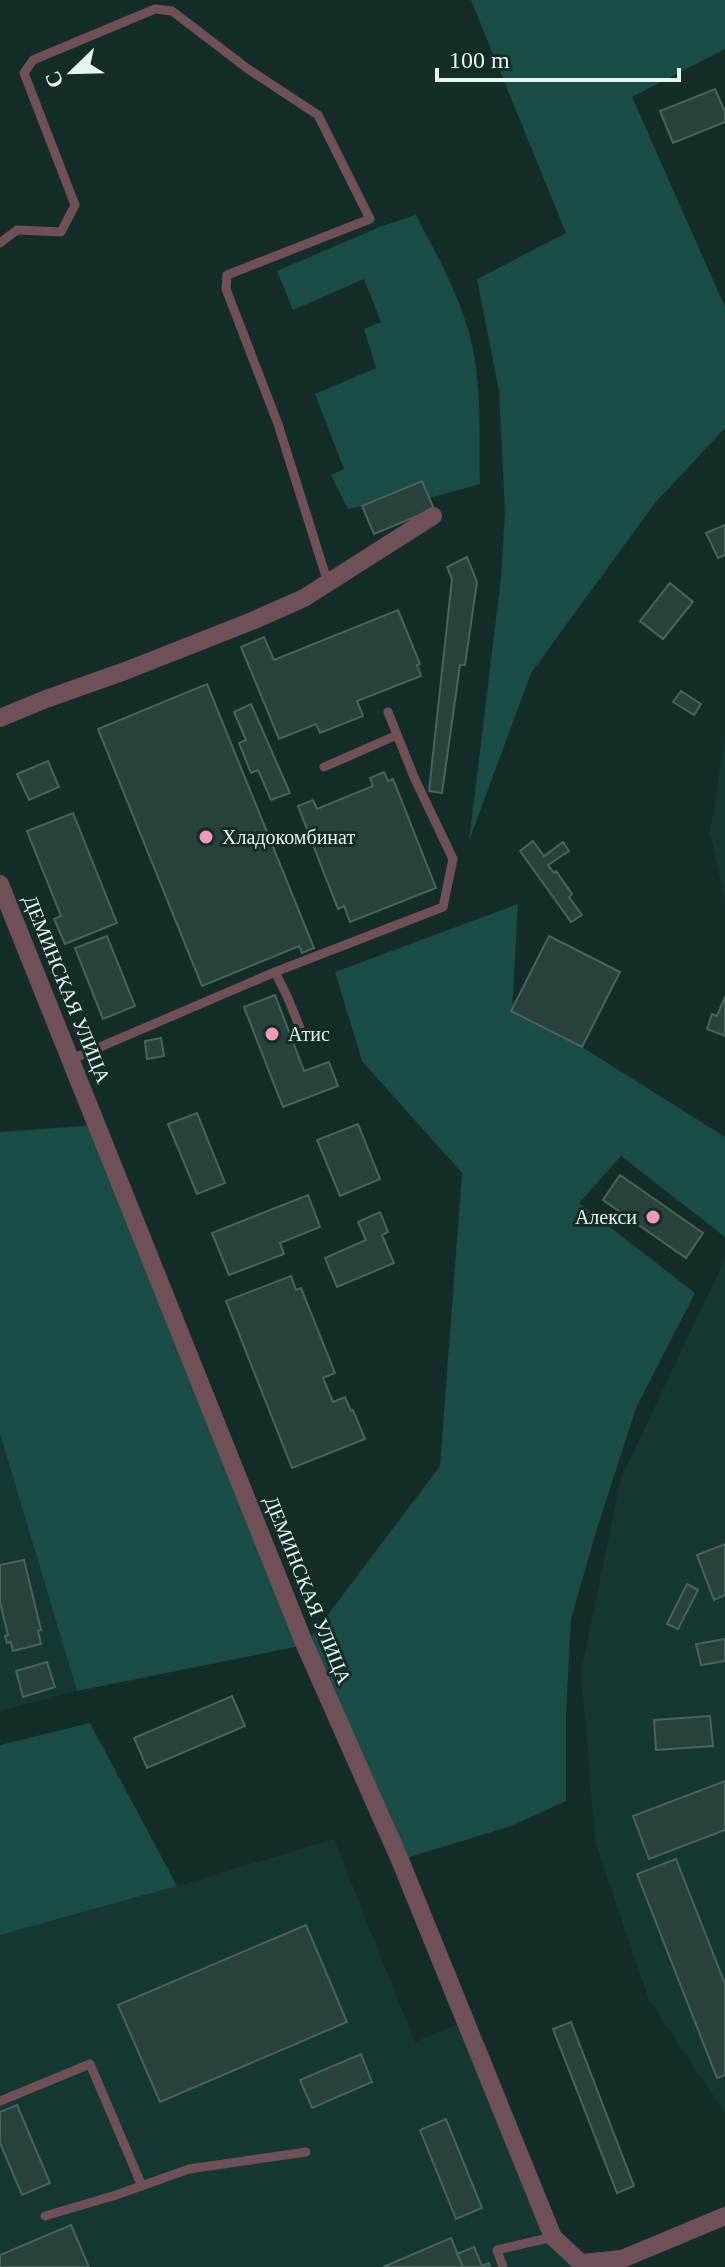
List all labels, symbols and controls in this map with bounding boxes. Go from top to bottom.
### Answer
north arrow [32,32,112,112]
scale bar [437,32,679,82]
text: 100 m [449,47,510,73]
text: С [39,67,69,92]
place label: Хладокомбинат [222,826,355,849]
marker: Хладокомбинат [197,828,215,846]
street label: ДЕМИНСКАЯ УЛИЦА [18,892,115,1087]
place label: Атис [288,1023,330,1045]
marker: Атис [263,1025,281,1043]
place label: Алекси [575,1206,637,1228]
marker: Алекси [644,1208,662,1226]
street label: ДЕМИНСКАЯ УЛИЦА [259,1493,356,1688]

